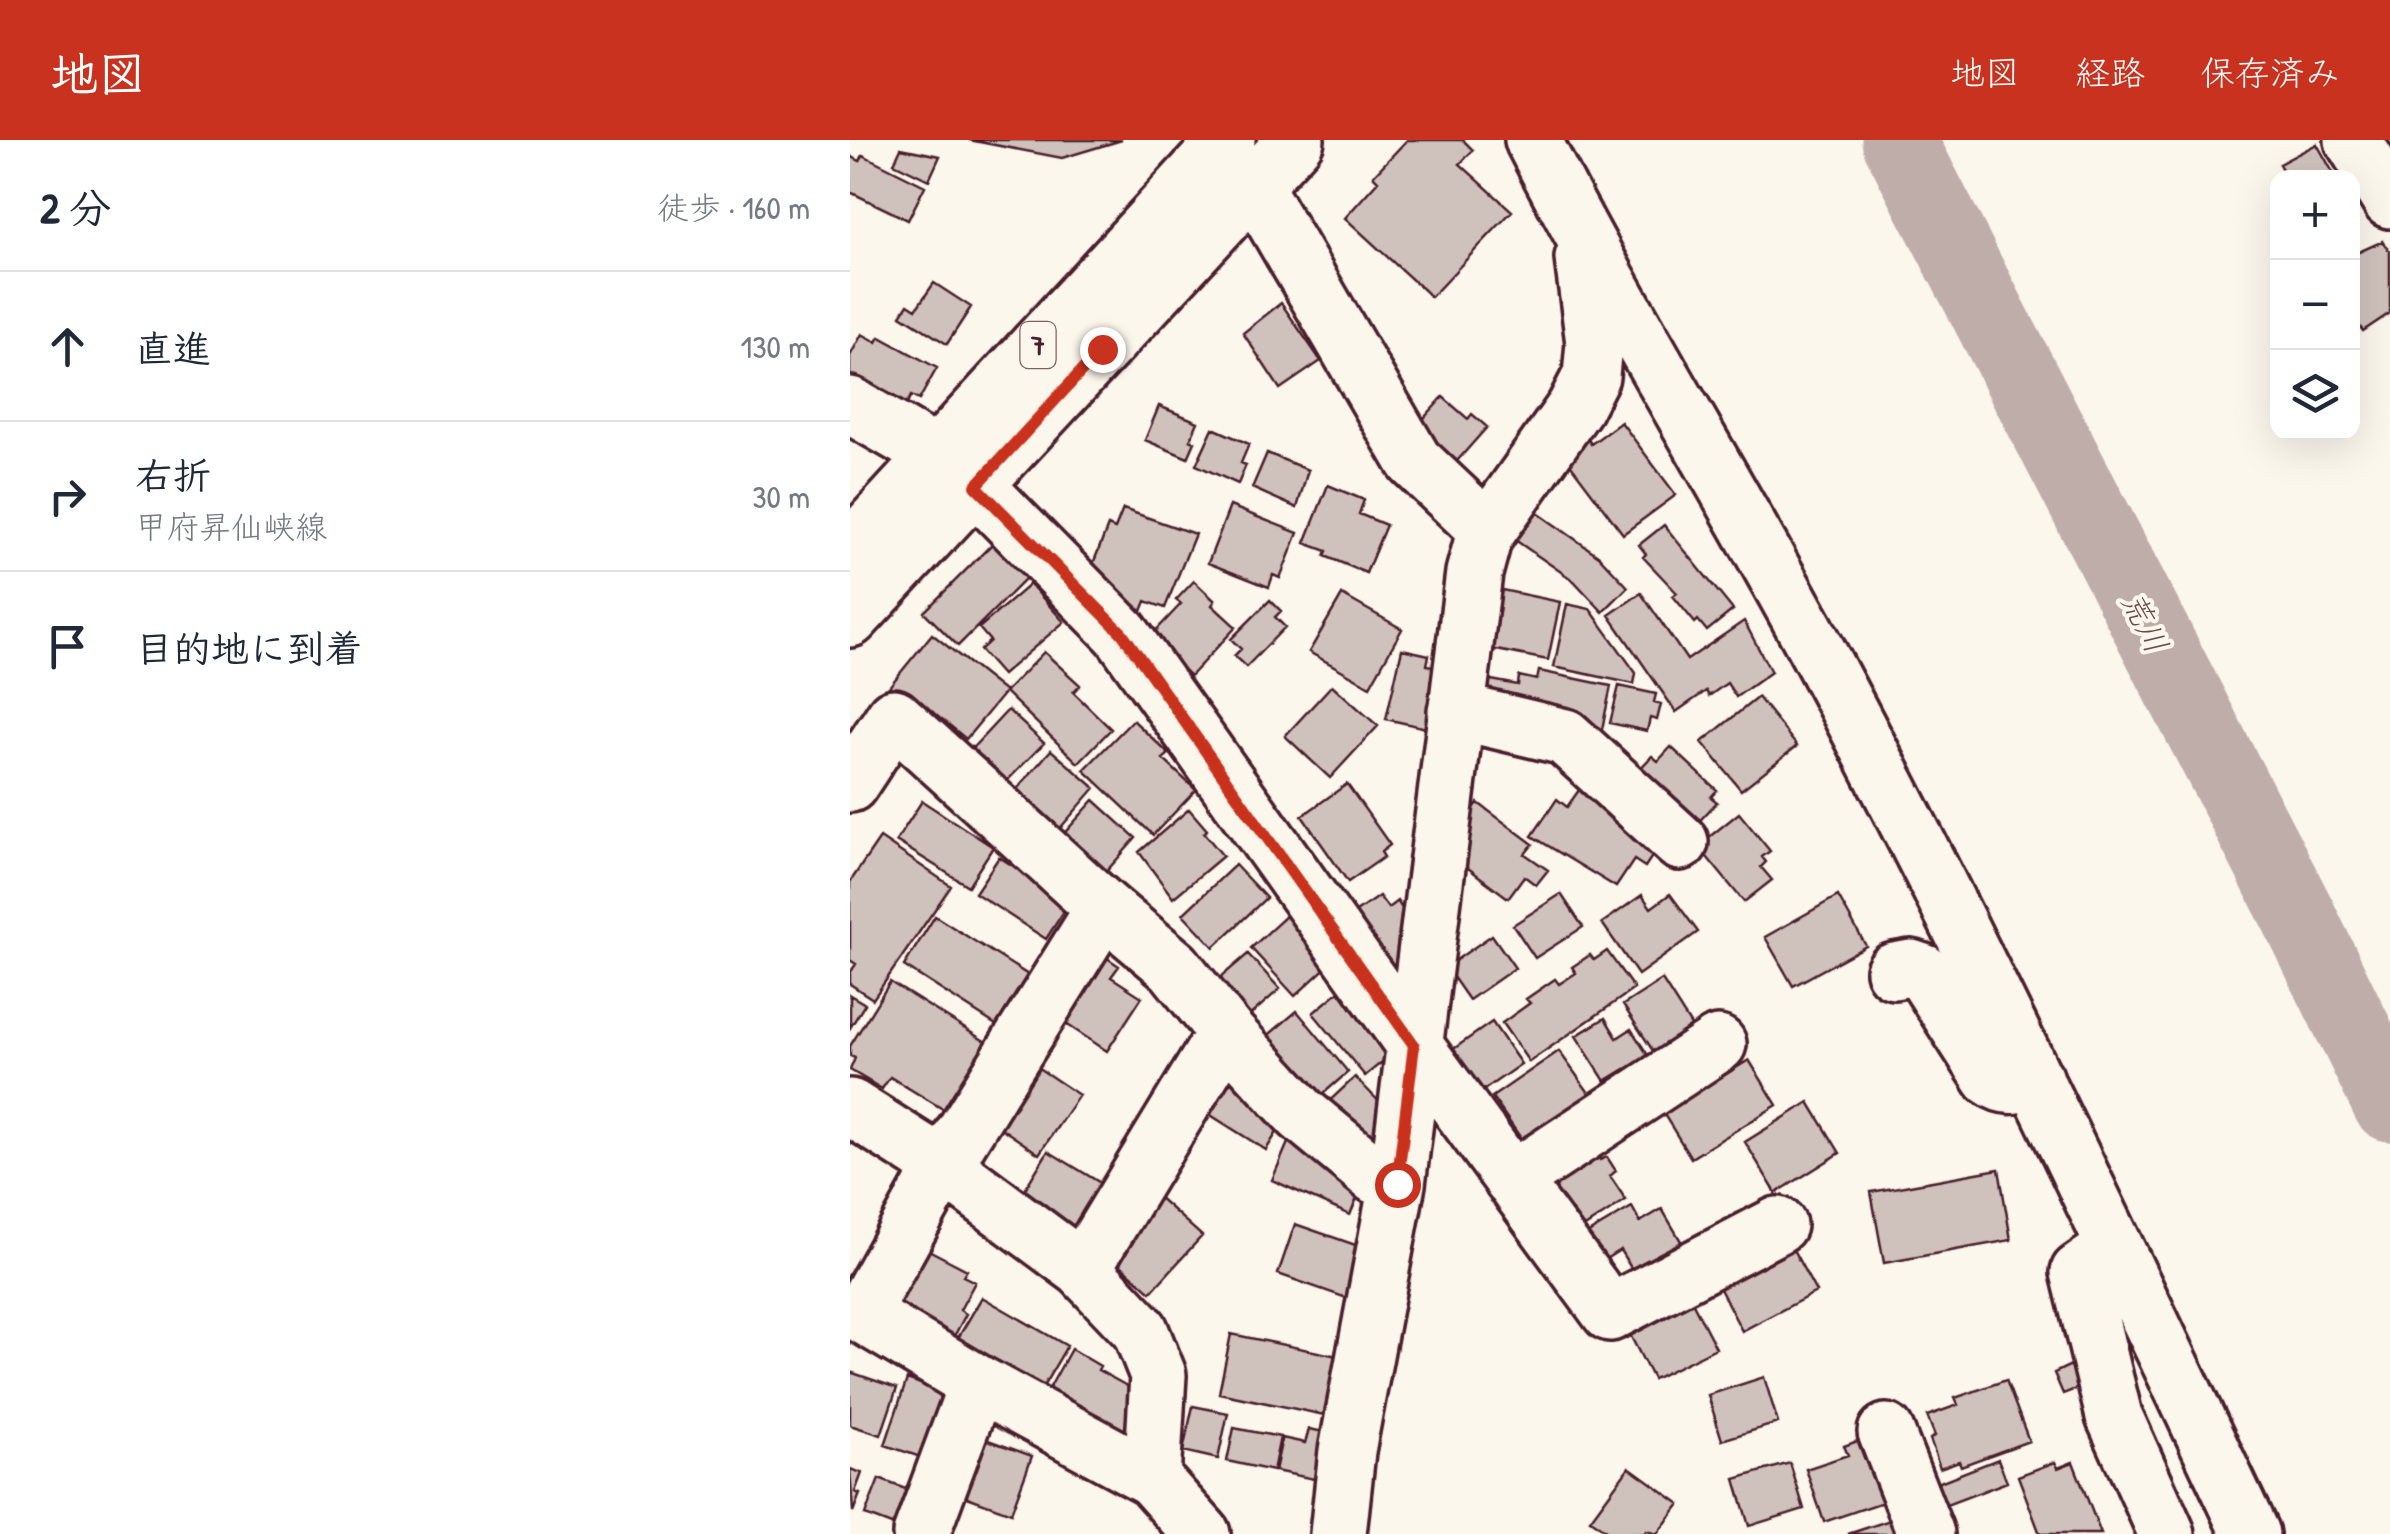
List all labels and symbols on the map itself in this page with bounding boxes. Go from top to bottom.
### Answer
road number: 7 [1020,322,1056,368]
route end [1080,327,1126,373]
water label: 荒川 [2111,584,2179,660]
route start [1375,1162,1421,1208]

